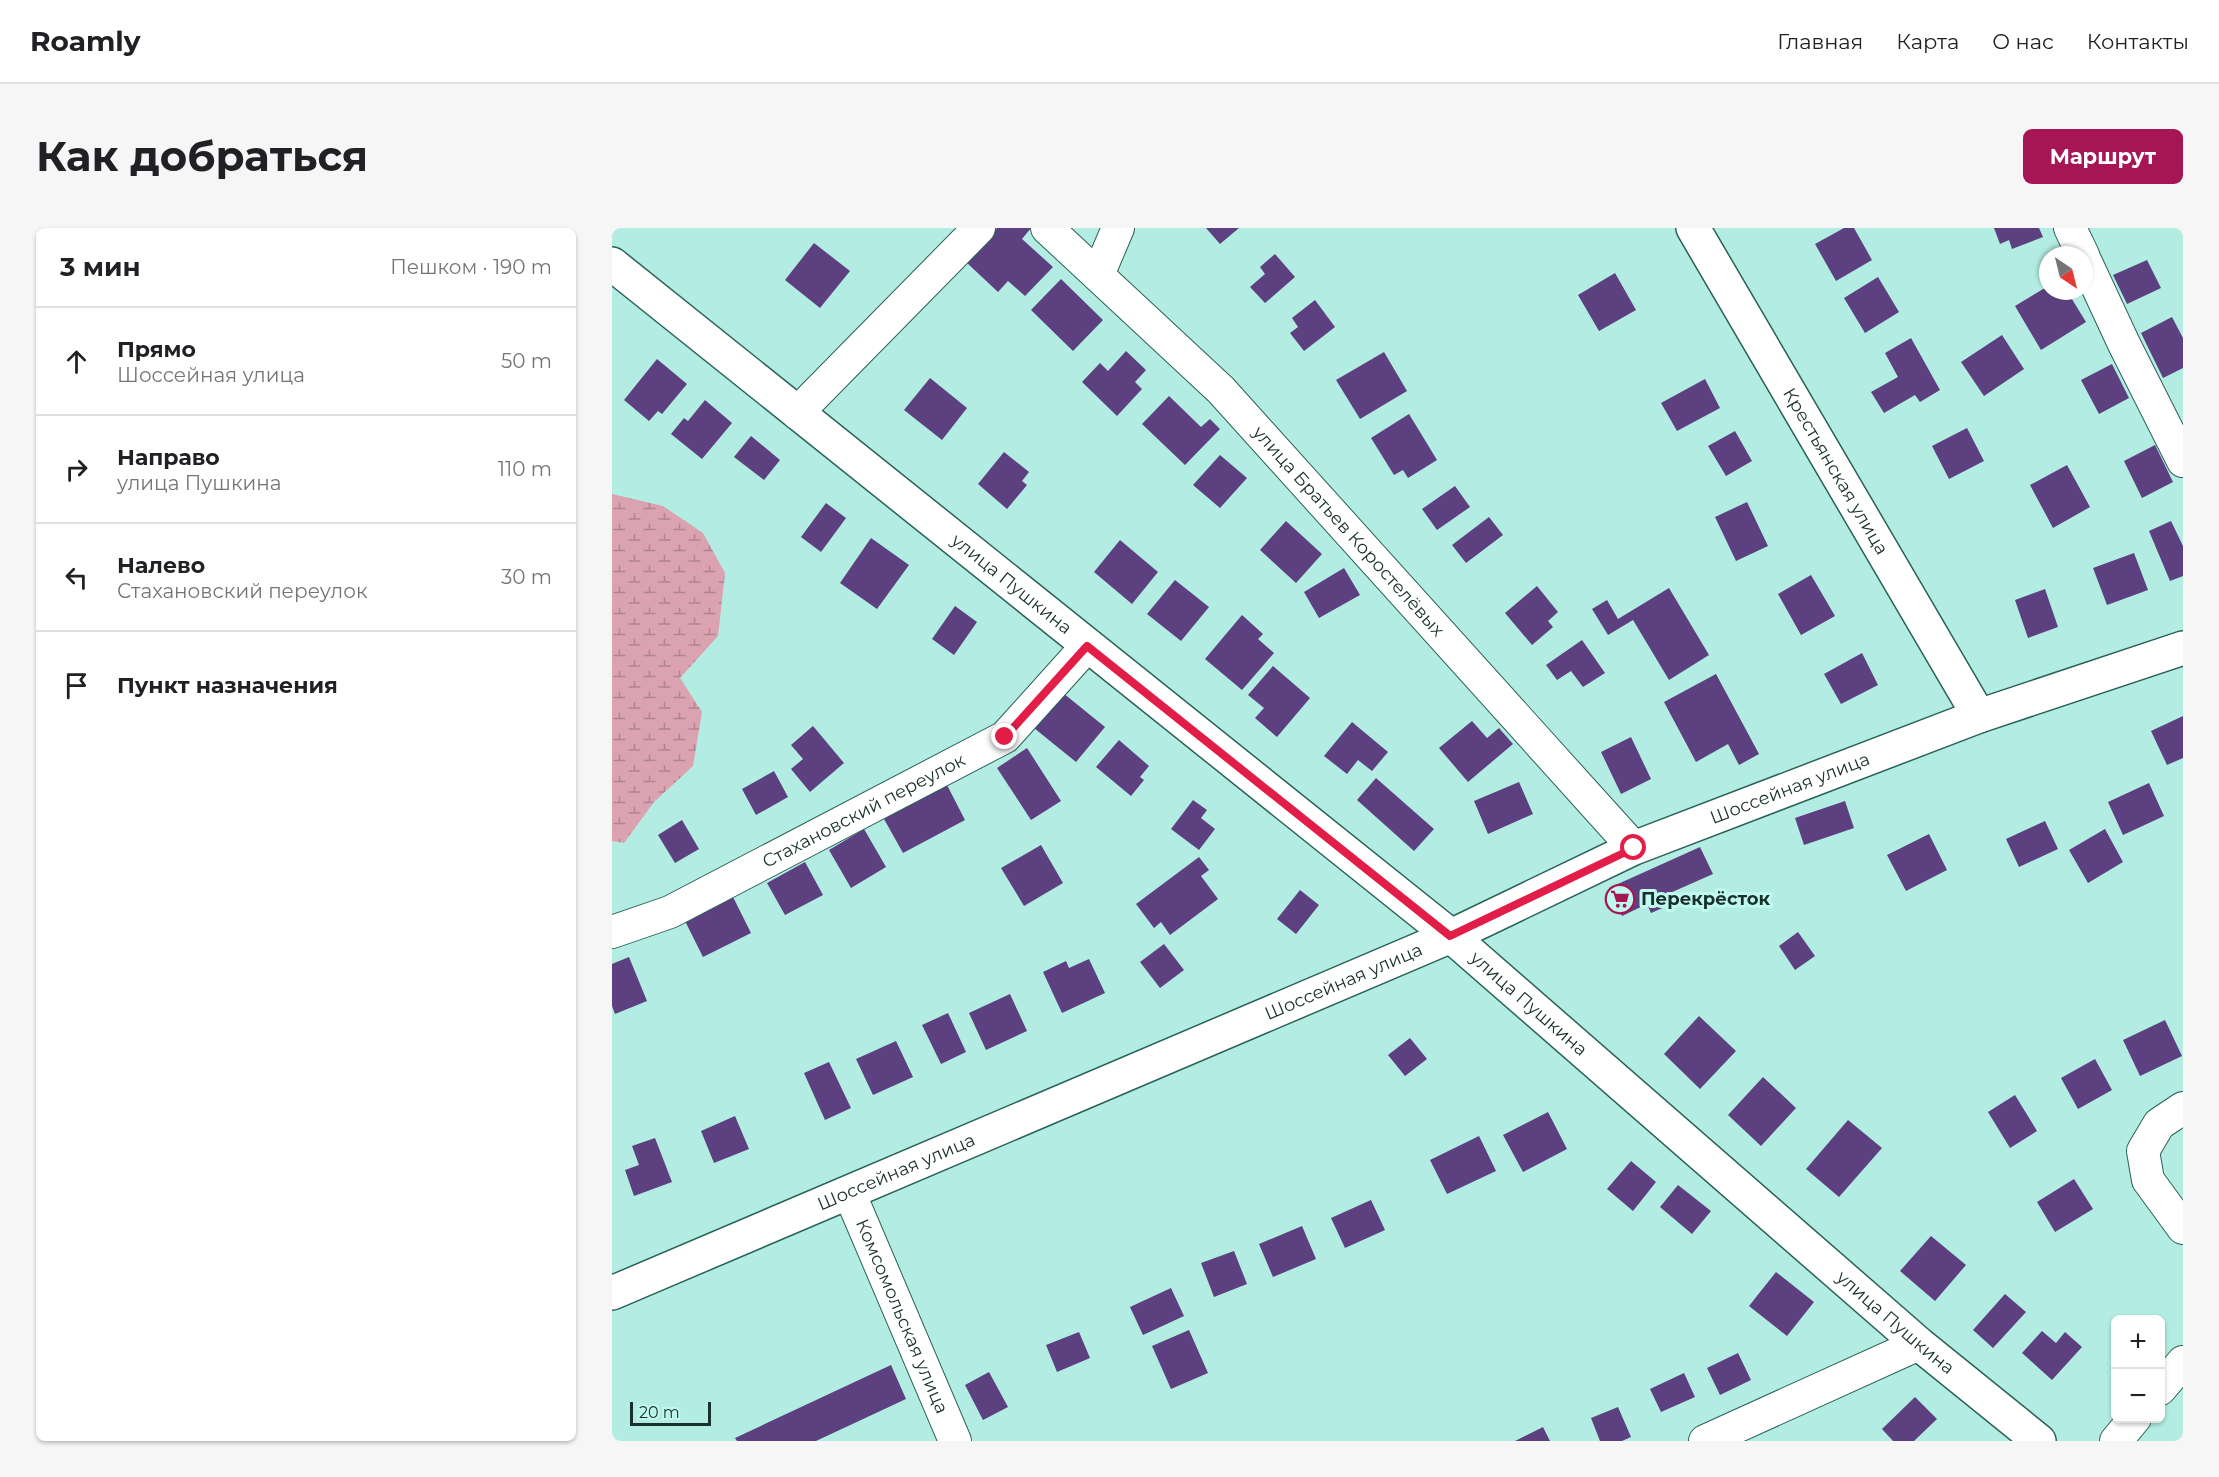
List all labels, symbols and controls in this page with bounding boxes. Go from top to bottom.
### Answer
text: Roamly [30,24,140,58]
text: Главная [1777,29,1863,54]
text: Карта [1896,29,1959,54]
text: О нас [1992,29,2054,54]
text: Контакты [2087,29,2189,54]
button: Маршрут [2023,129,2183,184]
text: Как добраться [36,130,368,182]
north arrow [2039,246,2093,300]
text: 3 мин [60,251,140,283]
text: Пешком · 190 m [390,255,552,279]
text: Прямо [117,336,196,363]
icon: ahead [60,345,93,378]
text: 50 m [501,349,552,373]
text: Шоссейная улица [117,363,305,387]
street label: Крестьянская улица [1778,384,1893,559]
street label: улица Братьев Коростелёвых [1247,421,1449,641]
text: Направо [117,444,220,471]
icon: right [60,453,93,486]
text: 110 m [498,457,552,481]
text: улица Пушкина [117,471,281,495]
street label: улица Пушкина [946,529,1076,639]
text: Налево [117,552,205,579]
icon: left [60,561,93,594]
text: 30 m [501,565,552,589]
text: Стахановский переулок [117,579,368,603]
icon: arrive [60,669,93,702]
text: Пункт назначения [117,672,338,699]
route end [991,723,1017,749]
street label: Шоссейная улица [1707,748,1873,829]
street label: Стахановский переулок [759,749,969,873]
route start [1620,834,1646,860]
supermarket icon: Перекрёсток [1604,883,1636,915]
place label: Перекрёсток [1641,888,1771,910]
street label: Шоссейная улица [1261,938,1426,1025]
street label: улица Пушкина [1465,946,1592,1061]
street label: Шоссейная улица [814,1129,978,1215]
street label: Комсомольская улица [851,1216,953,1417]
street label: улица Пушкина [1831,1265,1959,1379]
map controls [2111,1315,2165,1423]
button: + [2111,1315,2165,1369]
button: − [2111,1369,2165,1423]
scale bar [630,1399,711,1426]
text: 20 m [639,1403,680,1422]

